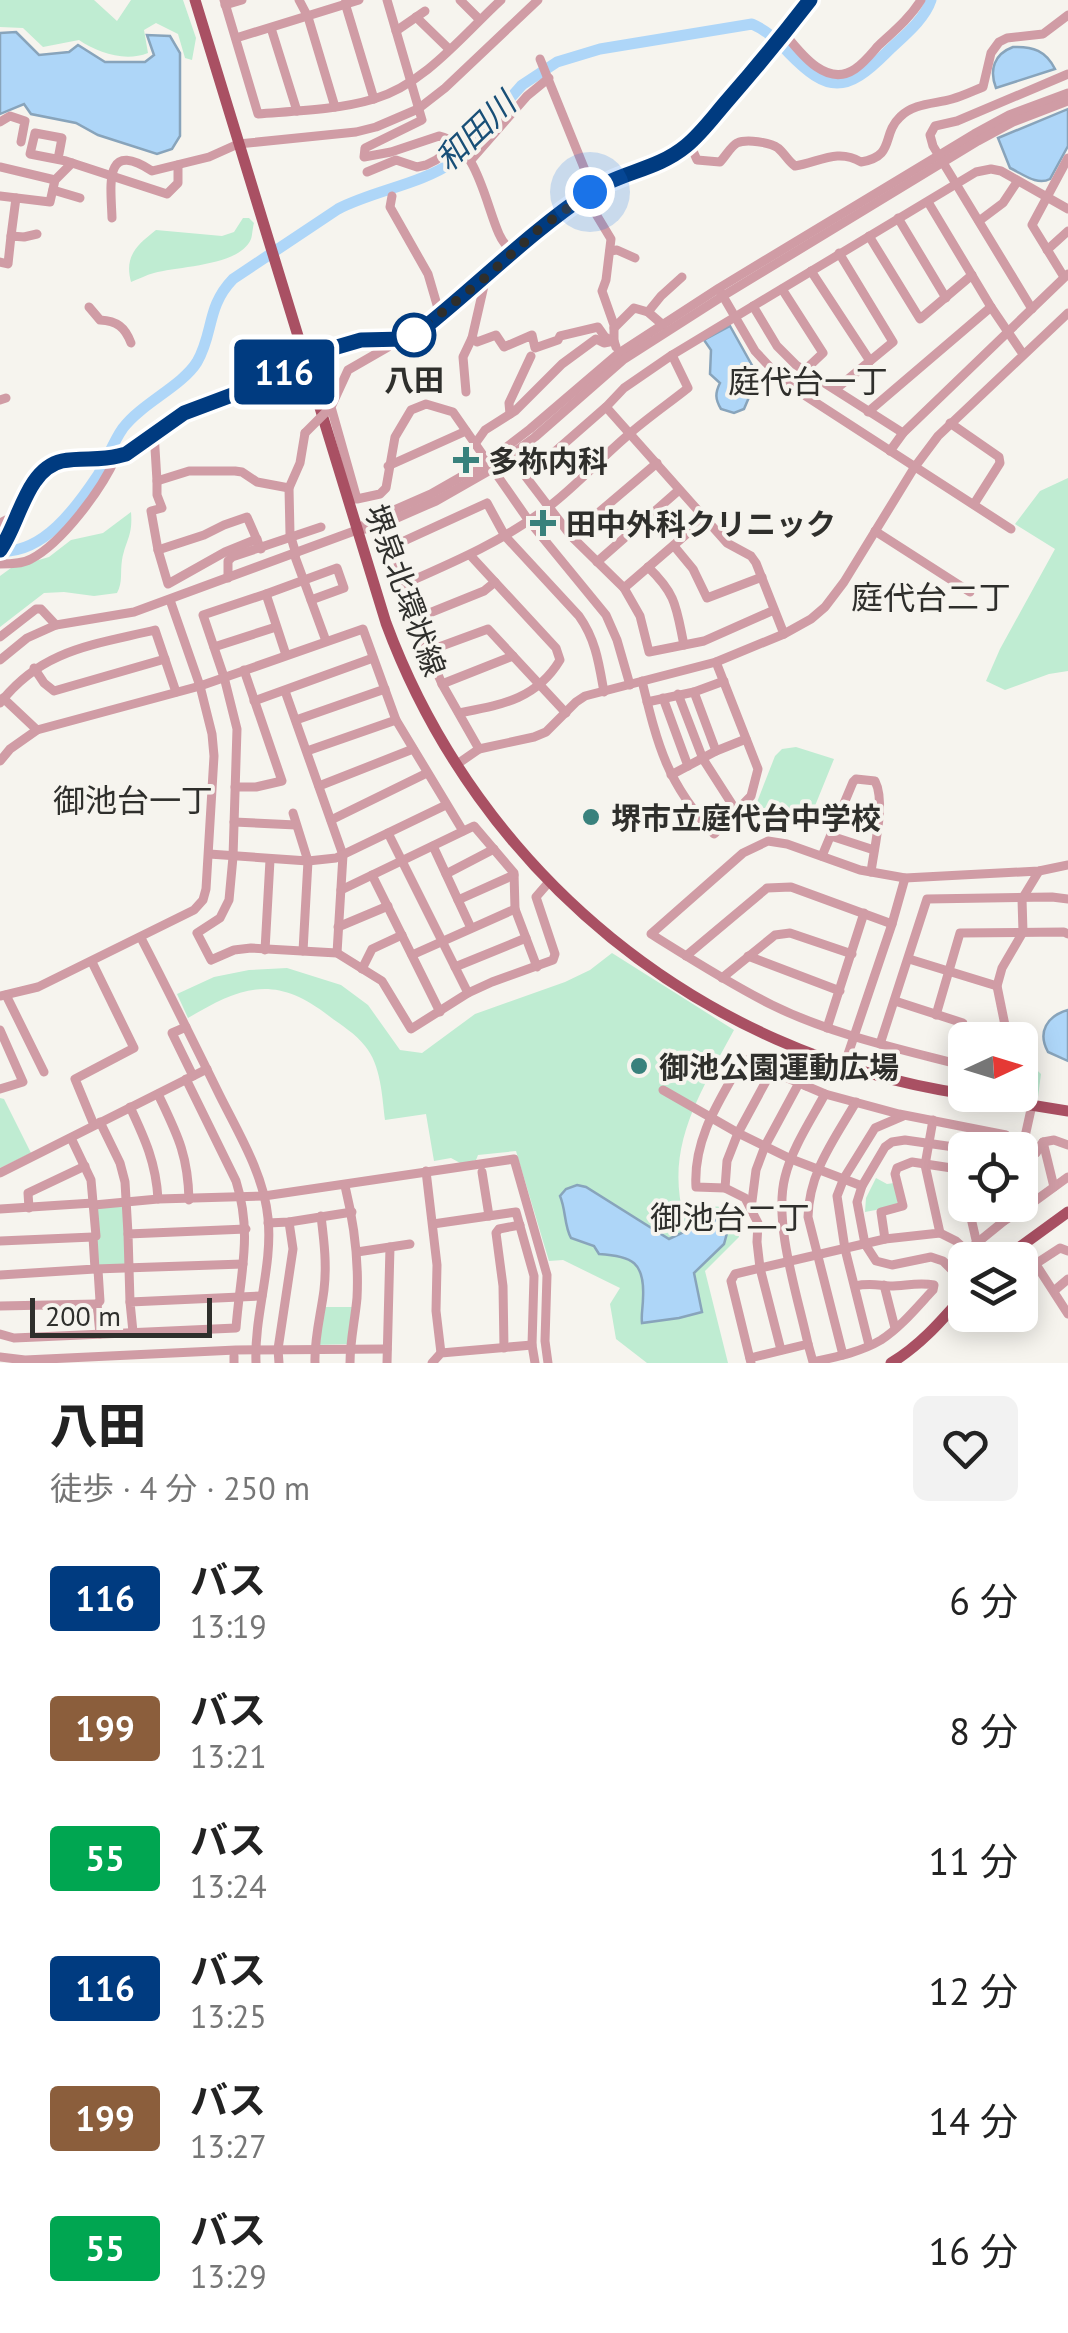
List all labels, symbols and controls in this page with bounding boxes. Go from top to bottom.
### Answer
water label: 和田川 [426,80,526,179]
your location [565,167,615,217]
marker: 八田 [393,314,435,356]
line badge: 116 [226,340,342,404]
text: 116 [254,349,314,395]
place label: 八田 [384,360,444,399]
district label: 庭代台一丁 [728,360,888,402]
place label: 多祢内科 [488,441,608,480]
marker: 多祢内科 [453,447,479,473]
street label: 堺泉北環状線 [357,499,455,681]
place label: 田中外科クリニック [566,504,836,543]
marker: 田中外科クリニック [530,510,556,536]
district label: 庭代台二丁 [851,576,1011,618]
district label: 御池台一丁 [53,779,213,821]
place label: 堺市立庭代台中学校 [611,798,881,837]
marker: 堺市立庭代台中学校 [580,806,602,828]
north arrow [948,1022,1038,1112]
map controls [948,1022,1038,1332]
place label: 御池公園運動広場 [659,1047,899,1086]
marker: 御池公園運動広場 [628,1055,650,1077]
button: locate [948,1132,1038,1222]
district label: 御池台二丁 [650,1196,810,1238]
button: layers [948,1242,1038,1332]
scale bar [30,1293,212,1338]
text: 200 m [45,1297,121,1334]
text: 八田 [50,1394,146,1456]
button: heart [913,1396,1018,1501]
text: 徒歩 · 4 分 · 250 m [50,1467,310,1509]
text: バス [190,1555,266,1604]
text: 116 [75,1575,135,1621]
text: 6 分 [949,1576,1018,1625]
text: 13:19 [190,1605,267,1647]
text: バス [190,1685,266,1734]
text: 199 [75,1705,135,1751]
text: 8 分 [949,1706,1018,1755]
text: 13:21 [190,1735,267,1777]
text: バス [190,1815,266,1864]
text: 55 [85,1835,125,1881]
text: 11 分 [928,1836,1018,1885]
text: 13:24 [190,1865,267,1907]
text: バス [190,1945,266,1994]
text: 116 [75,1965,135,2011]
text: 12 分 [928,1966,1018,2015]
text: 13:25 [190,1995,267,2037]
text: バス [190,2075,266,2124]
text: 199 [75,2095,135,2141]
text: 14 分 [928,2096,1018,2145]
text: 13:27 [190,2125,267,2167]
text: バス [190,2205,266,2254]
text: 55 [85,2225,125,2271]
text: 16 分 [928,2226,1018,2275]
text: 13:29 [190,2255,267,2297]

